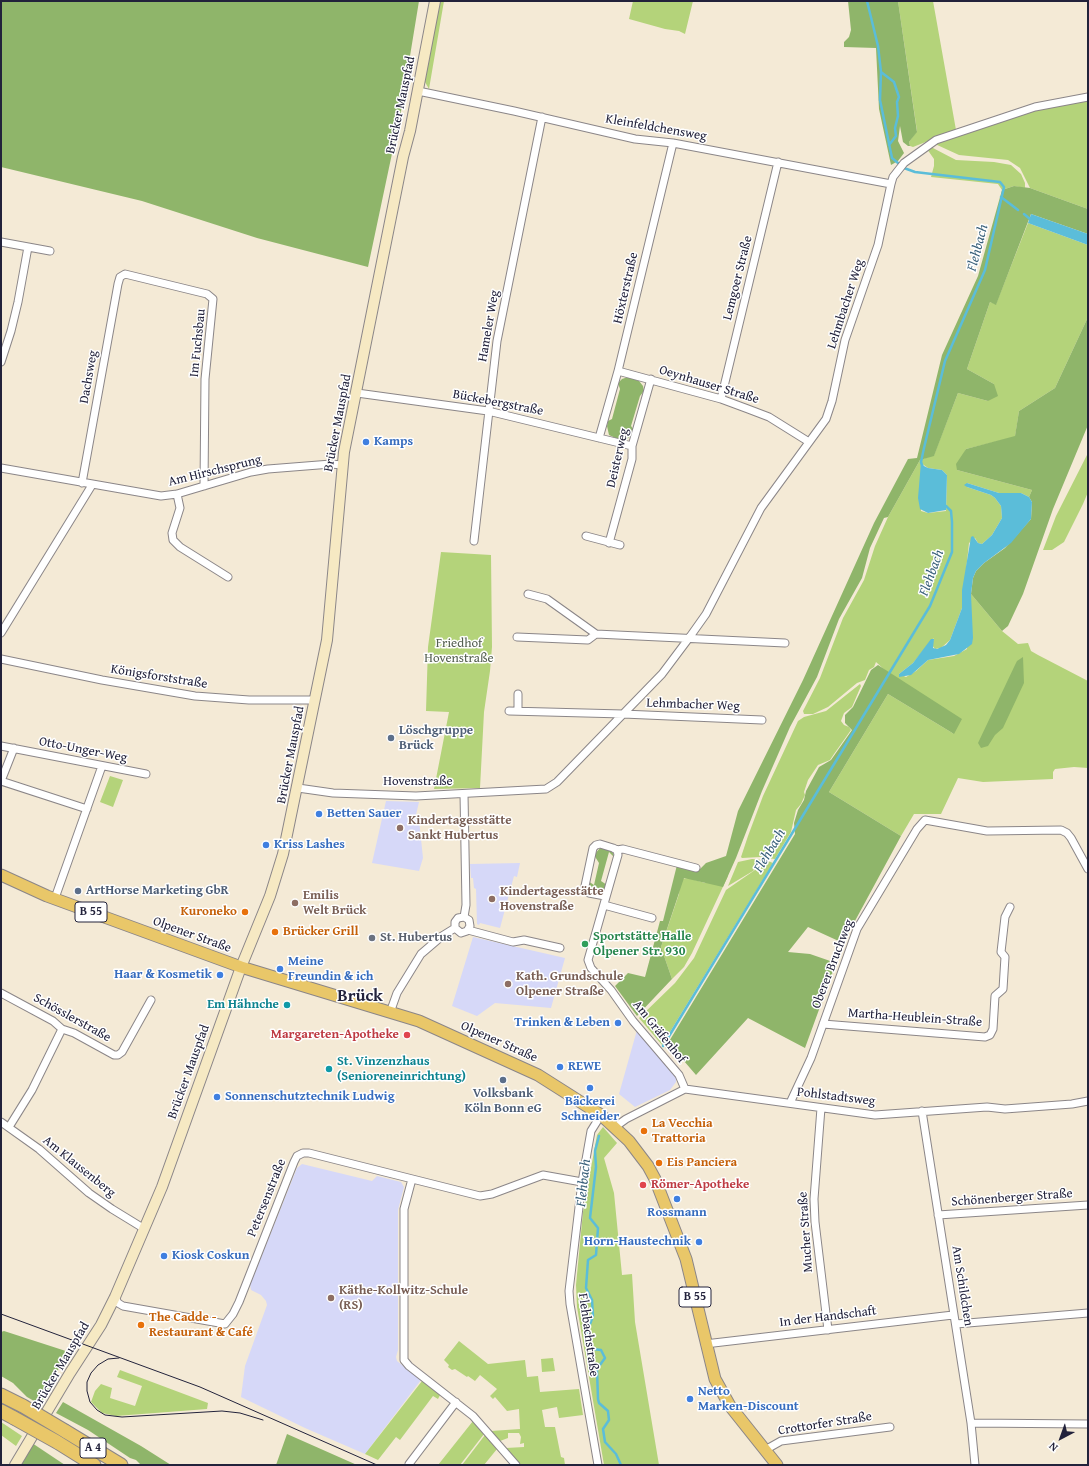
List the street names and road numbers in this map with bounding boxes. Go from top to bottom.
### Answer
street label: Brücker Mauspfad [383,55,419,155]
street label: Kleinfeldchensweg [604,111,708,145]
street label: Lemgoer Straße [720,234,756,322]
street label: Höxterstraße [610,251,642,325]
street label: Lehmbacher Weg [824,257,868,351]
street label: Hameler Weg [475,289,503,363]
street label: Im Fuchsbau [187,308,209,378]
street label: Dachsweg [77,349,101,405]
street label: Oeynhauser Straße [657,362,761,408]
street label: Brücker Mauspfad [321,373,355,473]
street label: Bückebergstraße [451,387,545,419]
street label: Deisterweg [604,427,632,489]
street label: Am Hirschsprung [167,452,263,490]
street label: Königsforststraße [110,662,208,692]
street label: Lehmbacher Weg [646,696,740,714]
street label: Brücker Mauspfad [274,705,308,805]
street label: Otto-Unger-Weg [38,734,128,766]
street label: Hovenstraße [383,774,453,790]
road number: B 55 [75,902,107,922]
street label: Olpener Straße [151,914,233,956]
street label: Oberer Bruchweg [809,917,857,1011]
street label: Schösslerstraße [31,990,113,1046]
street label: Am Gräfenhof [629,997,689,1067]
street label: Martha-Heublein-Straße [847,1006,983,1030]
street label: Olpener Straße [458,1018,540,1066]
street label: Brücker Mauspfad [165,1023,213,1121]
street label: Pohlstadtsweg [796,1084,876,1110]
street label: Am Klausenberg [39,1133,119,1201]
street label: Petersenstraße [244,1157,290,1239]
street label: Schönenberger Straße [951,1186,1073,1210]
street label: Mucher Straße [795,1191,817,1273]
street label: Am Schildchen [948,1245,976,1327]
road number: B 55 [679,1287,711,1307]
street label: Flehbachstraße [574,1292,602,1378]
street label: In der Handschaft [779,1303,877,1331]
street label: Brücker Mauspfad [29,1319,93,1413]
street label: Crottorfer Straße [777,1409,873,1439]
road number: A 4 [80,1438,106,1458]

